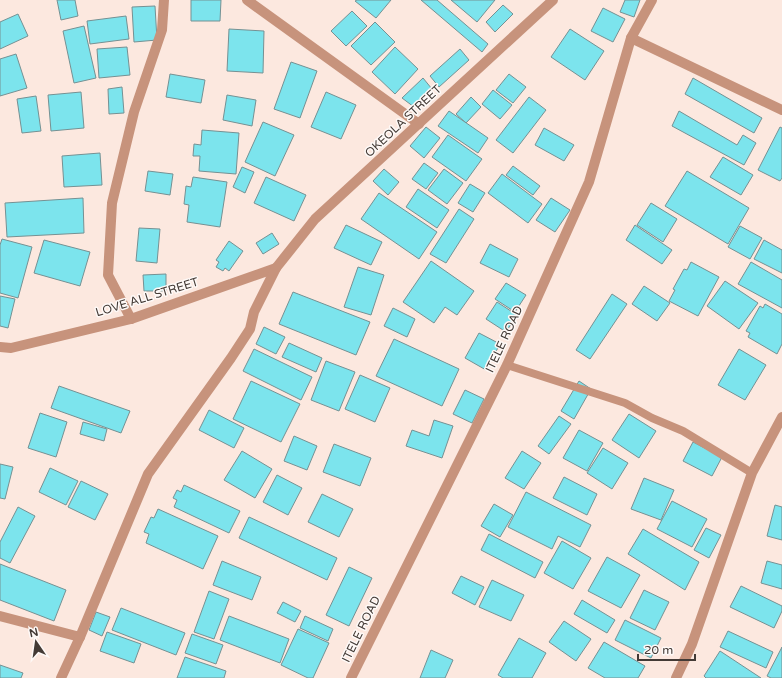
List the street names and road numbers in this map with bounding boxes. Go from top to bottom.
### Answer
street label: OKEOLA STREET [362,82,445,160]
street label: LOVE ALL STREET [94,274,201,319]
street label: ITELE ROAD [482,303,526,375]
street label: ITELE ROAD [339,594,383,664]

